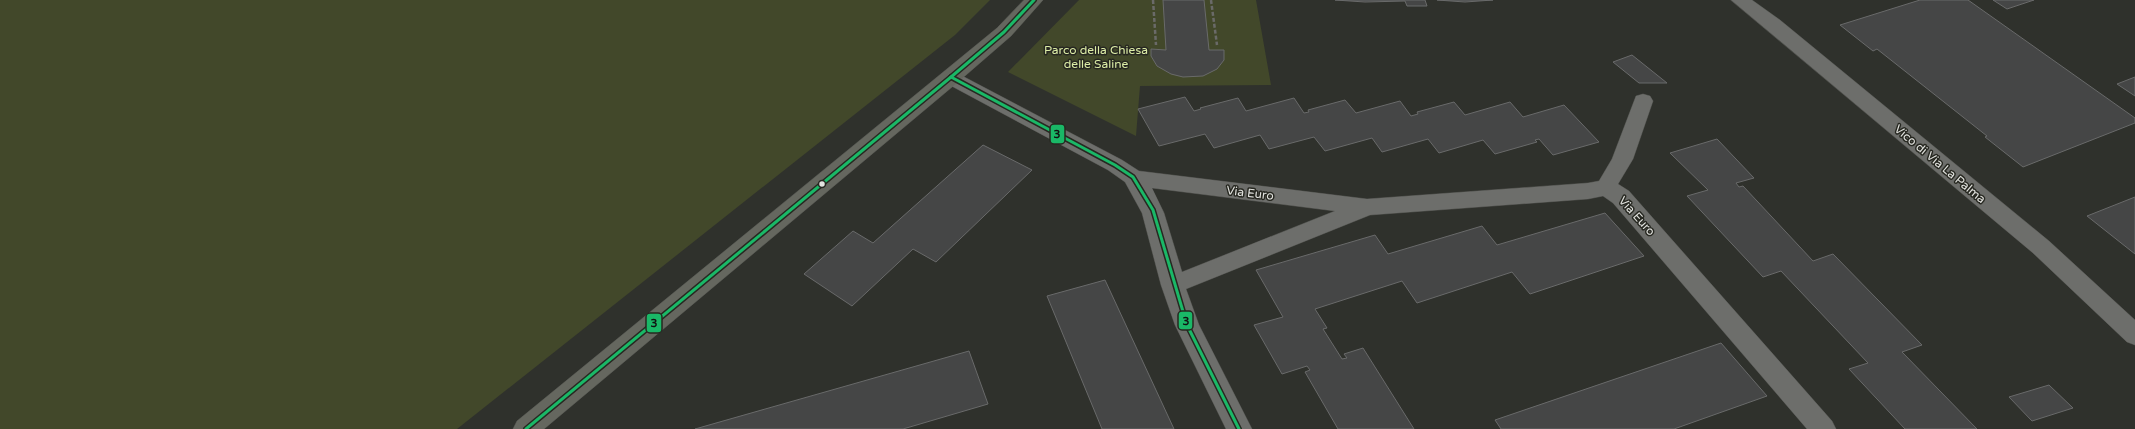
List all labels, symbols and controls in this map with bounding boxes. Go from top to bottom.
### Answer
park label: Parco della Chiesa delle Saline [1044,43,1148,71]
street label: Vico di Via La Palma [1892,122,1988,206]
line badge: 3 [1050,124,1065,144]
text: 3 [1054,128,1061,141]
unlabelled marker [817,179,827,189]
street label: Via Euro [1226,183,1274,203]
street label: Via Euro [1616,194,1658,238]
line badge: 3 [1178,311,1193,330]
line badge: 3 [646,313,662,333]
text: 3 [1183,315,1190,328]
text: 3 [651,317,658,330]

